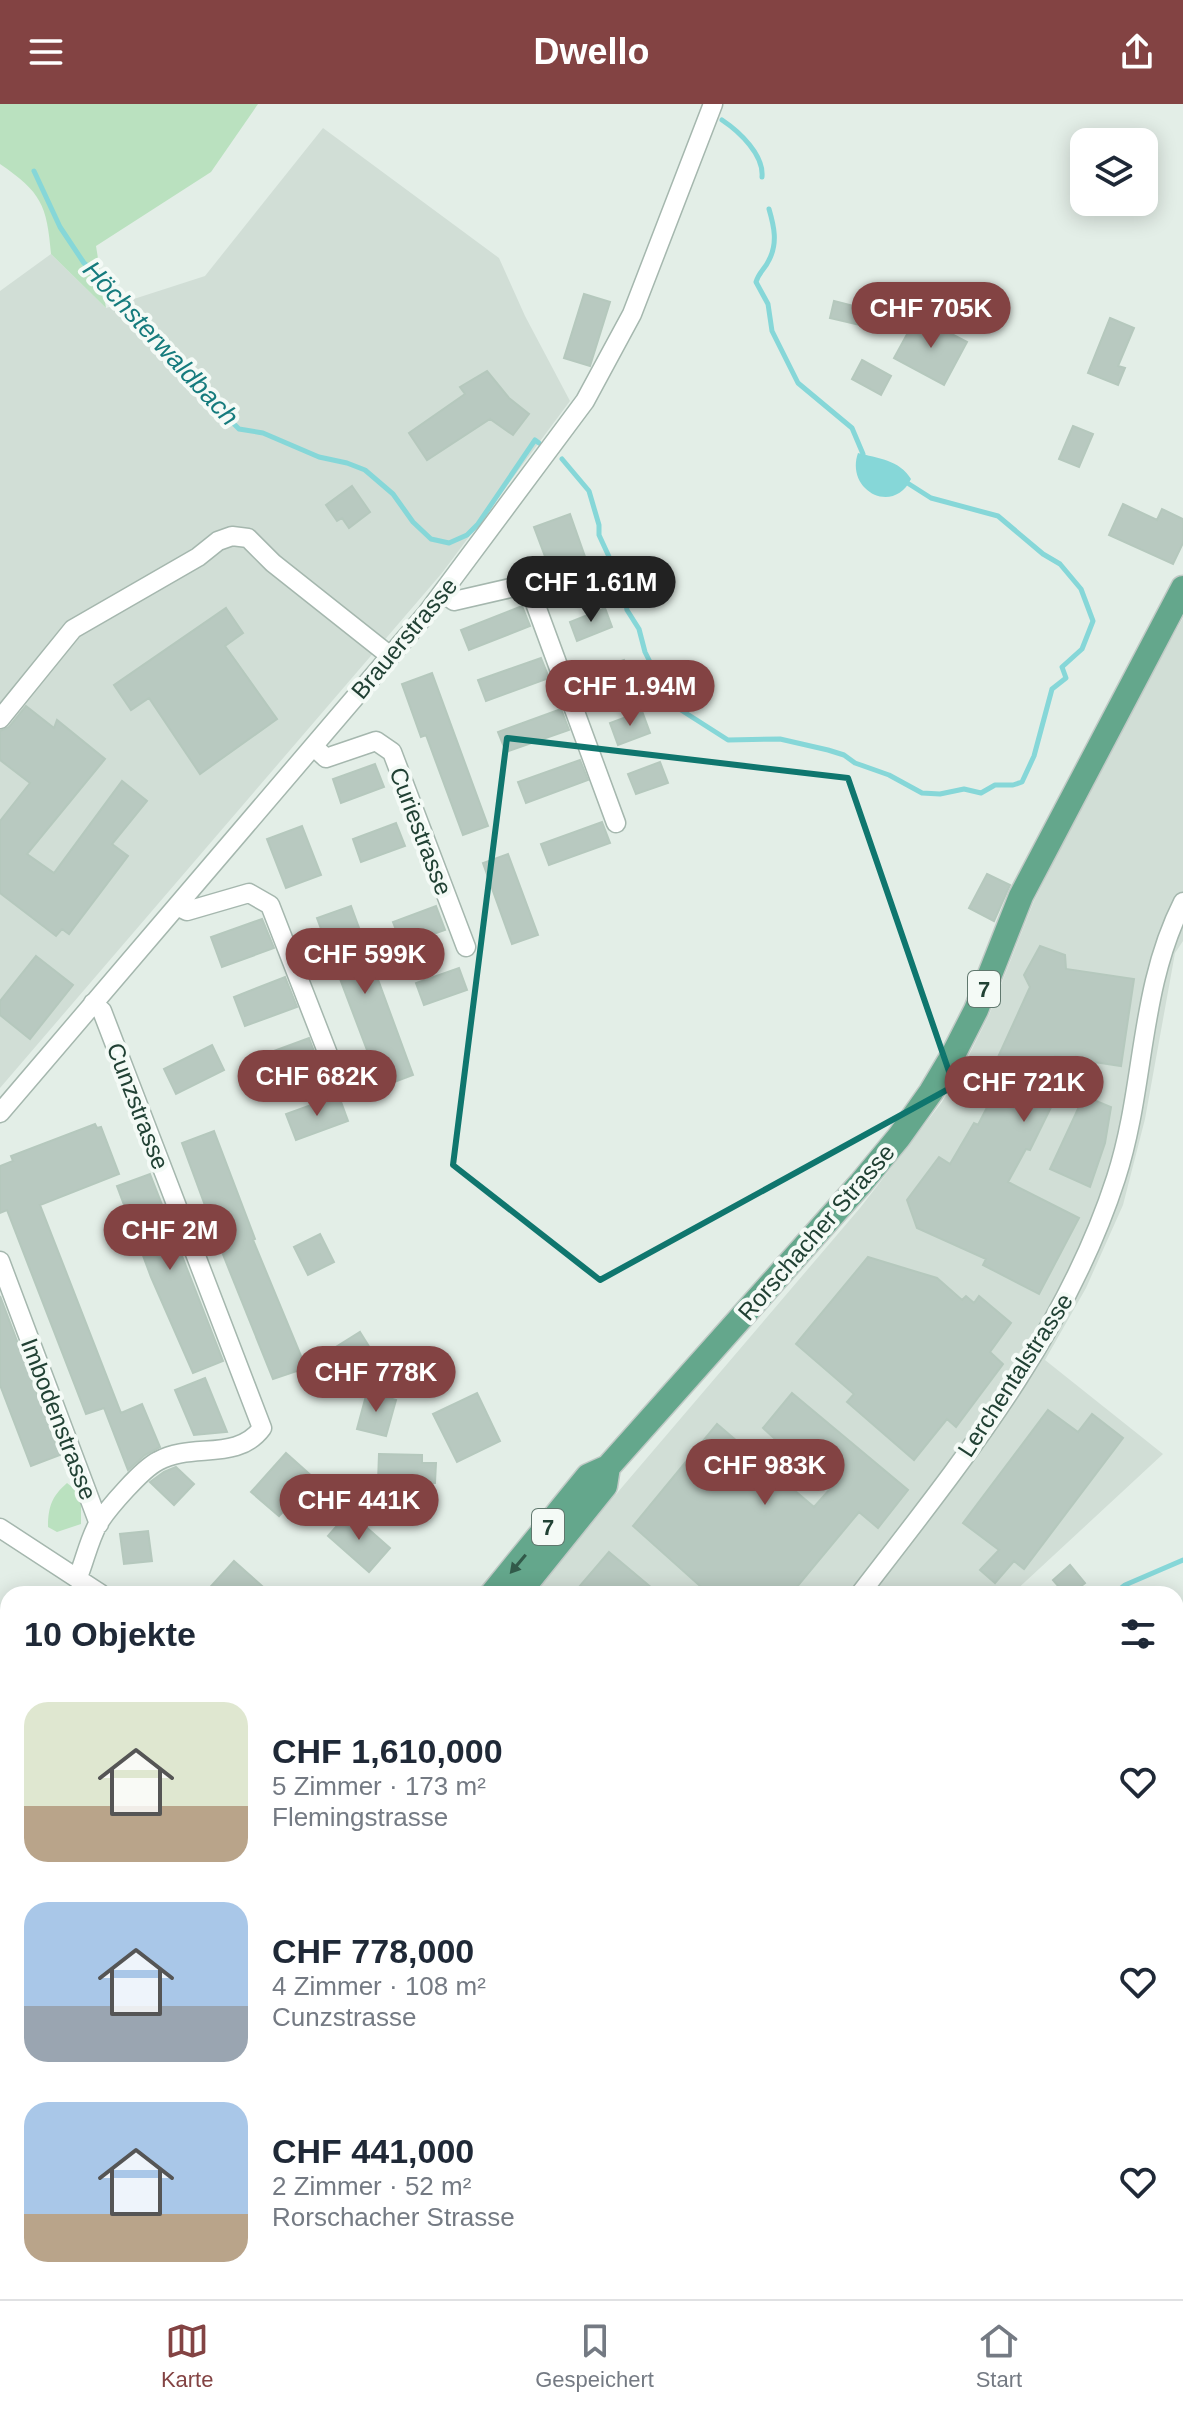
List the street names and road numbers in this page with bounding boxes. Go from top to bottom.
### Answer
street label: Brauerstrasse [346,572,462,704]
street label: Curiestrasse [384,763,458,899]
road number: 7 [968,971,1000,1007]
street label: Cunzstrasse [101,1039,175,1173]
street label: Rorschacher Strasse [732,1139,900,1325]
street label: Lerchentalstrasse [952,1288,1078,1462]
street label: Imbodenstrasse [16,1334,102,1504]
road number: 7 [532,1509,564,1545]

